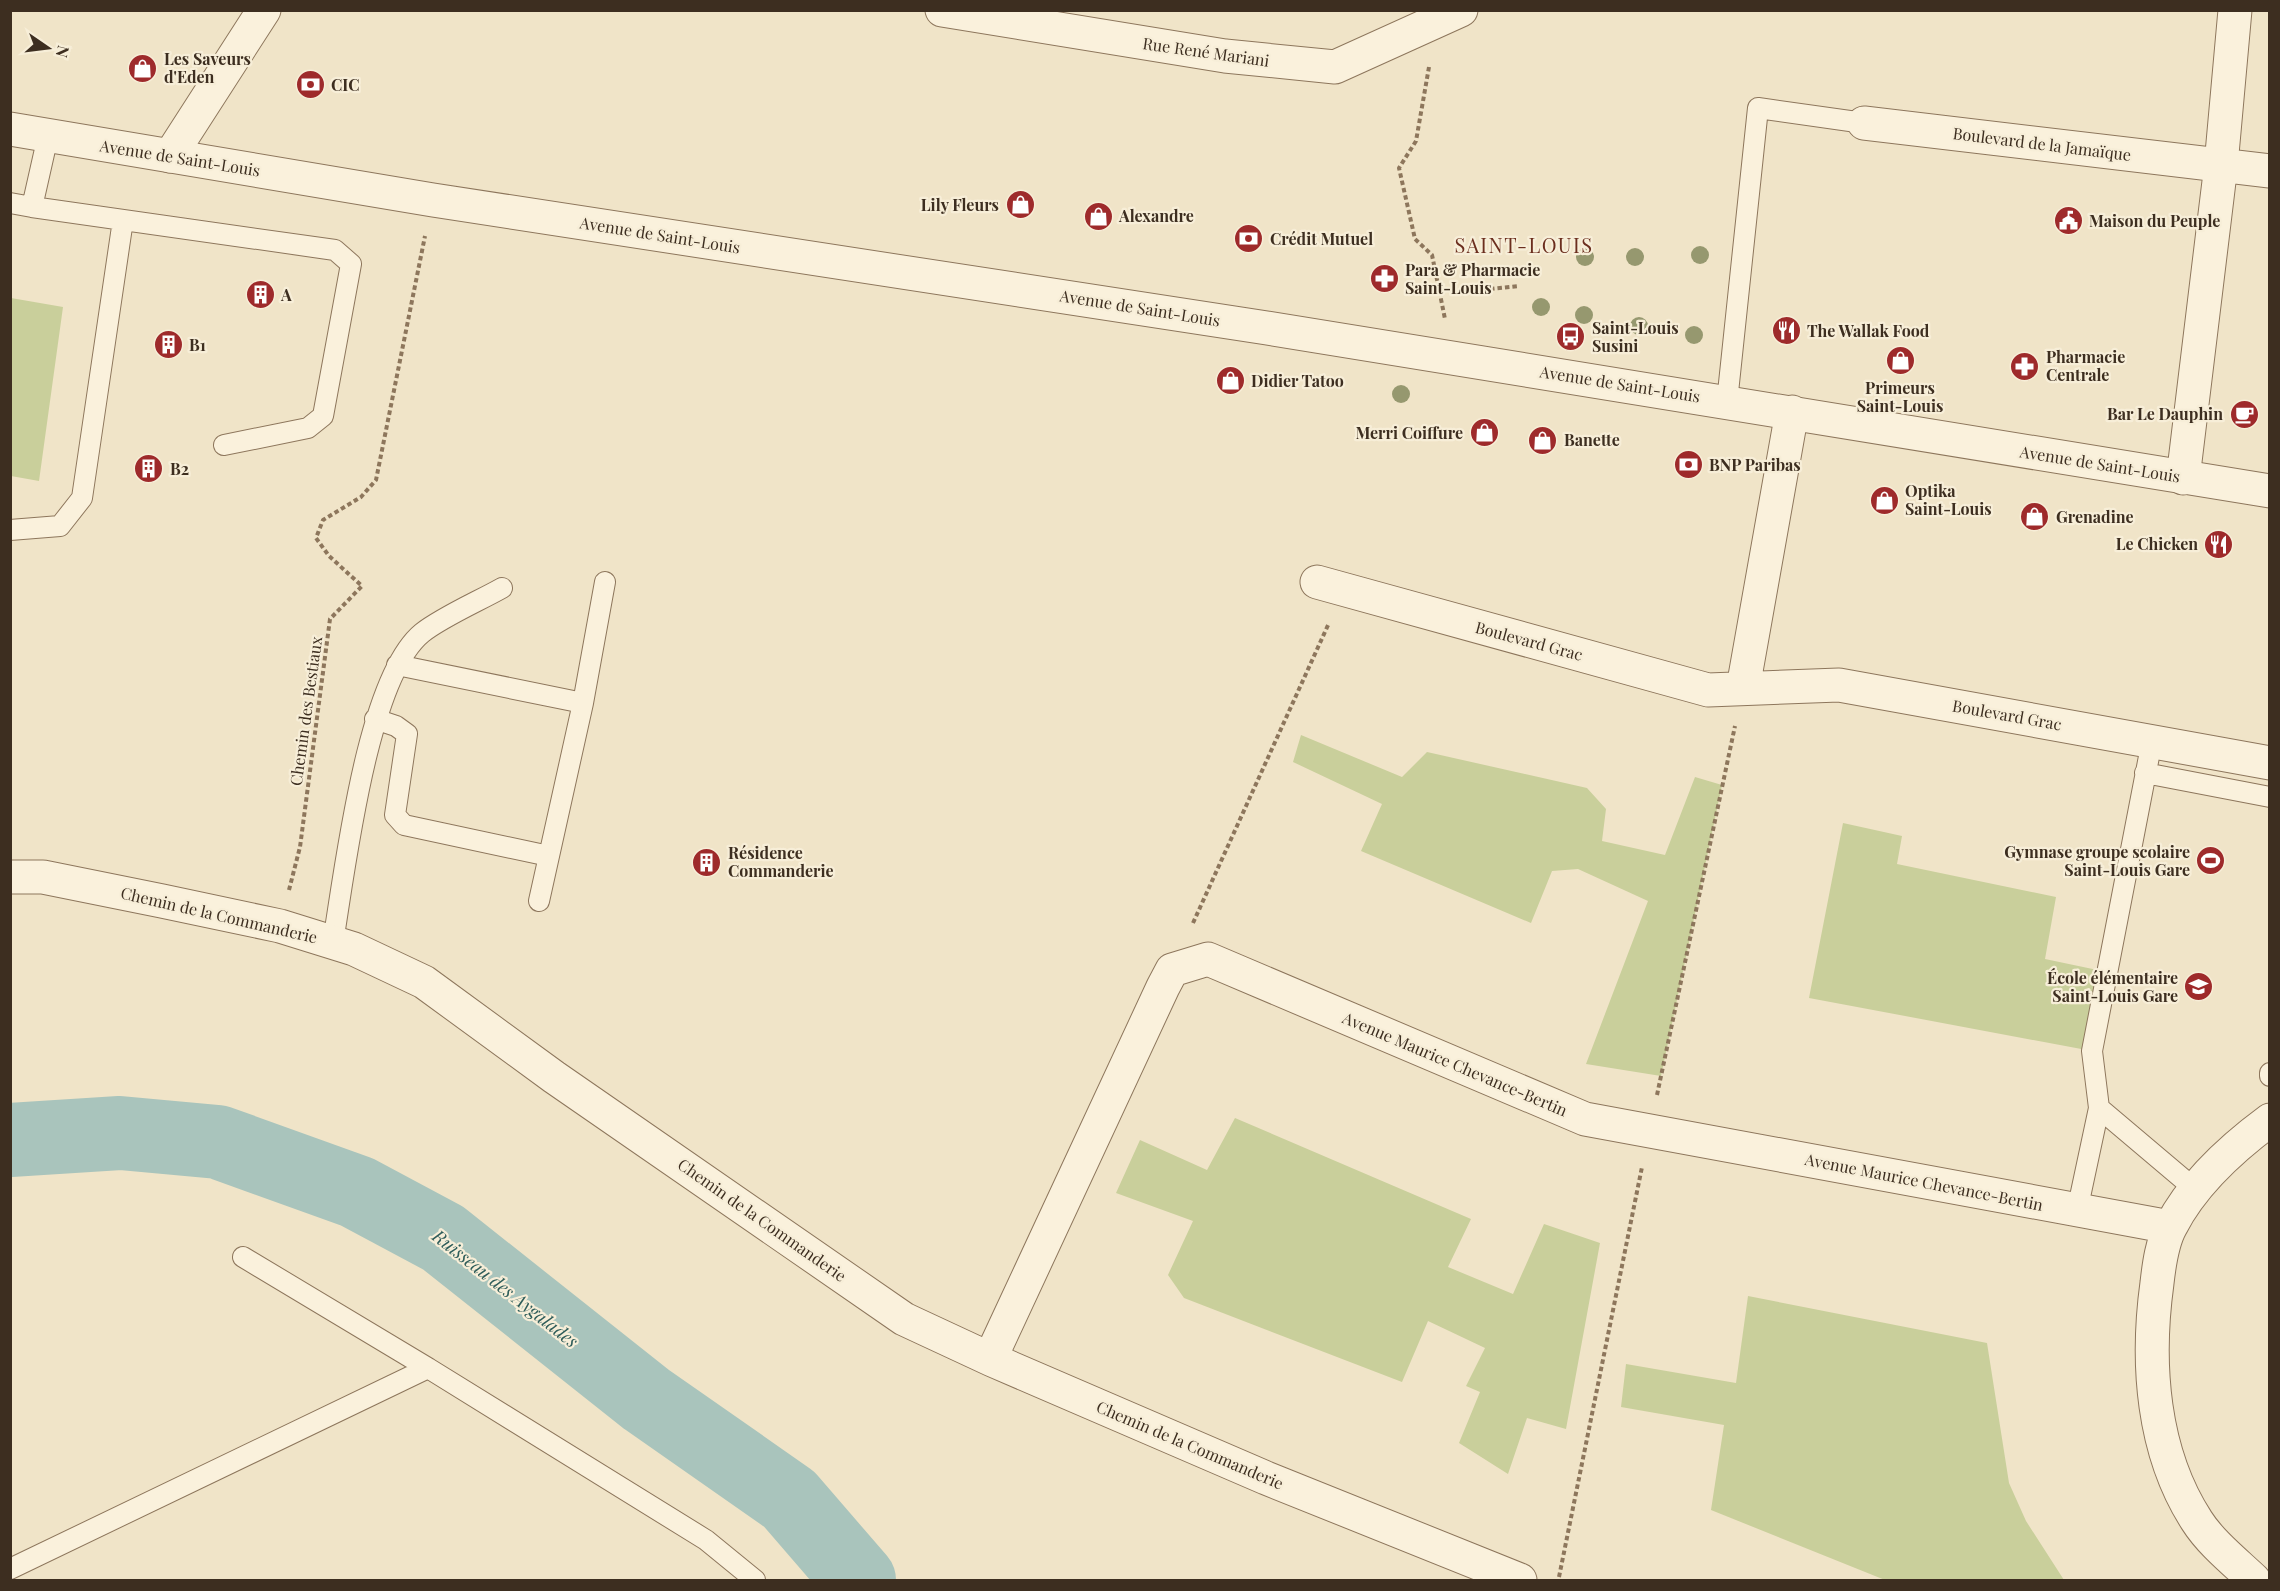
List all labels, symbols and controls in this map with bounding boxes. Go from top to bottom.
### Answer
north arrow [18,18,78,78]
street label: Rue René Mariani [1141,32,1271,71]
text: N [51,44,75,60]
place label: Les Saveurs d'Eden [164,48,251,87]
shop icon: Les Saveurs d'Eden [127,52,159,84]
bank icon: CIC [294,69,326,101]
place label: CIC [331,74,359,95]
street label: Boulevard de la Jamaïque [1952,122,2132,165]
street label: Avenue de Saint-Louis [97,134,262,181]
shop icon: Lily Fleurs [1004,189,1036,221]
place label: Lily Fleurs [921,194,999,215]
shop icon: Alexandre [1082,200,1114,232]
place label: Alexandre [1118,205,1194,226]
public building icon: Maison du Peuple [2052,205,2084,237]
place label: Maison du Peuple [2089,210,2220,231]
street label: Avenue de Saint-Louis [577,211,742,258]
bank icon: Crédit Mutuel [1233,223,1265,255]
place label: Crédit Mutuel [1270,228,1373,249]
district label: SAINT-LOUIS [1454,231,1594,258]
place label: Para & Pharmacie Saint-Louis [1405,259,1540,298]
pharmacy icon: Para & Pharmacie Saint-Louis [1368,263,1400,295]
building icon: A [244,279,276,311]
place label: A [280,284,292,305]
street label: Avenue de Saint-Louis [1057,284,1222,331]
restaurant icon: The Wallak Food [1770,315,1802,347]
place label: Saint-Louis Susini [1592,317,1679,356]
place label: The Wallak Food [1807,320,1930,341]
bus stop icon: Saint-Louis Susini [1555,321,1587,353]
building icon: B1 [152,329,184,361]
place label: B1 [189,334,206,355]
shop icon: Primeurs Saint-Louis [1884,344,1916,376]
place label: Pharmacie Centrale [2046,346,2125,385]
pharmacy icon: Pharmacie Centrale [2009,350,2041,382]
street label: Avenue de Saint-Louis [1537,360,1702,407]
shop icon: Didier Tatoo [1214,365,1246,397]
place label: Didier Tatoo [1251,370,1344,391]
place label: Primeurs Saint-Louis [1857,377,1943,416]
cafe icon: Bar Le Dauphin [2228,398,2260,430]
place label: Bar Le Dauphin [2107,403,2223,424]
shop icon: Merri Coiffure [1468,417,1500,449]
place label: Merri Coiffure [1356,422,1463,443]
shop icon: Banette [1527,424,1559,456]
place label: Banette [1564,429,1620,450]
street label: Avenue de Saint-Louis [2017,440,2182,487]
bank icon: BNP Paribas [1672,449,1704,481]
building icon: B2 [133,453,165,485]
place label: BNP Paribas [1709,454,1801,475]
place label: B2 [170,458,189,479]
place label: Optika Saint-Louis [1905,480,1992,519]
shop icon: Optika Saint-Louis [1868,484,1900,516]
shop icon: Grenadine [2019,501,2051,533]
place label: Grenadine [2056,506,2134,527]
restaurant icon: Le Chicken [2203,528,2235,560]
place label: Le Chicken [2116,533,2198,554]
street label: Boulevard Grac [1473,616,1585,665]
street label: Chemin des Bestiaux [285,634,326,787]
street label: Boulevard Grac [1951,695,2063,734]
place label: Gymnase groupe scolaire Saint-Louis Gare [2004,841,2190,880]
place label: Résidence Commanderie [728,842,834,881]
sports icon: Gymnase groupe scolaire Saint-Louis Gare [2195,845,2227,877]
building icon: Résidence Commanderie [691,846,723,878]
street label: Chemin de la Commanderie [119,882,319,947]
place label: École élémentaire Saint-Louis Gare [2047,967,2178,1006]
school or university icon: École élémentaire Saint-Louis Gare [2183,971,2215,1003]
street label: Avenue Maurice Chevance-Bertin [1339,1006,1571,1121]
street label: Avenue Maurice Chevance-Bertin [1802,1148,2045,1215]
street label: Chemin de la Commanderie [674,1153,851,1286]
water label: Ruisseau des Aygalades [427,1223,583,1353]
street label: Chemin de la Commanderie [1093,1396,1287,1494]

